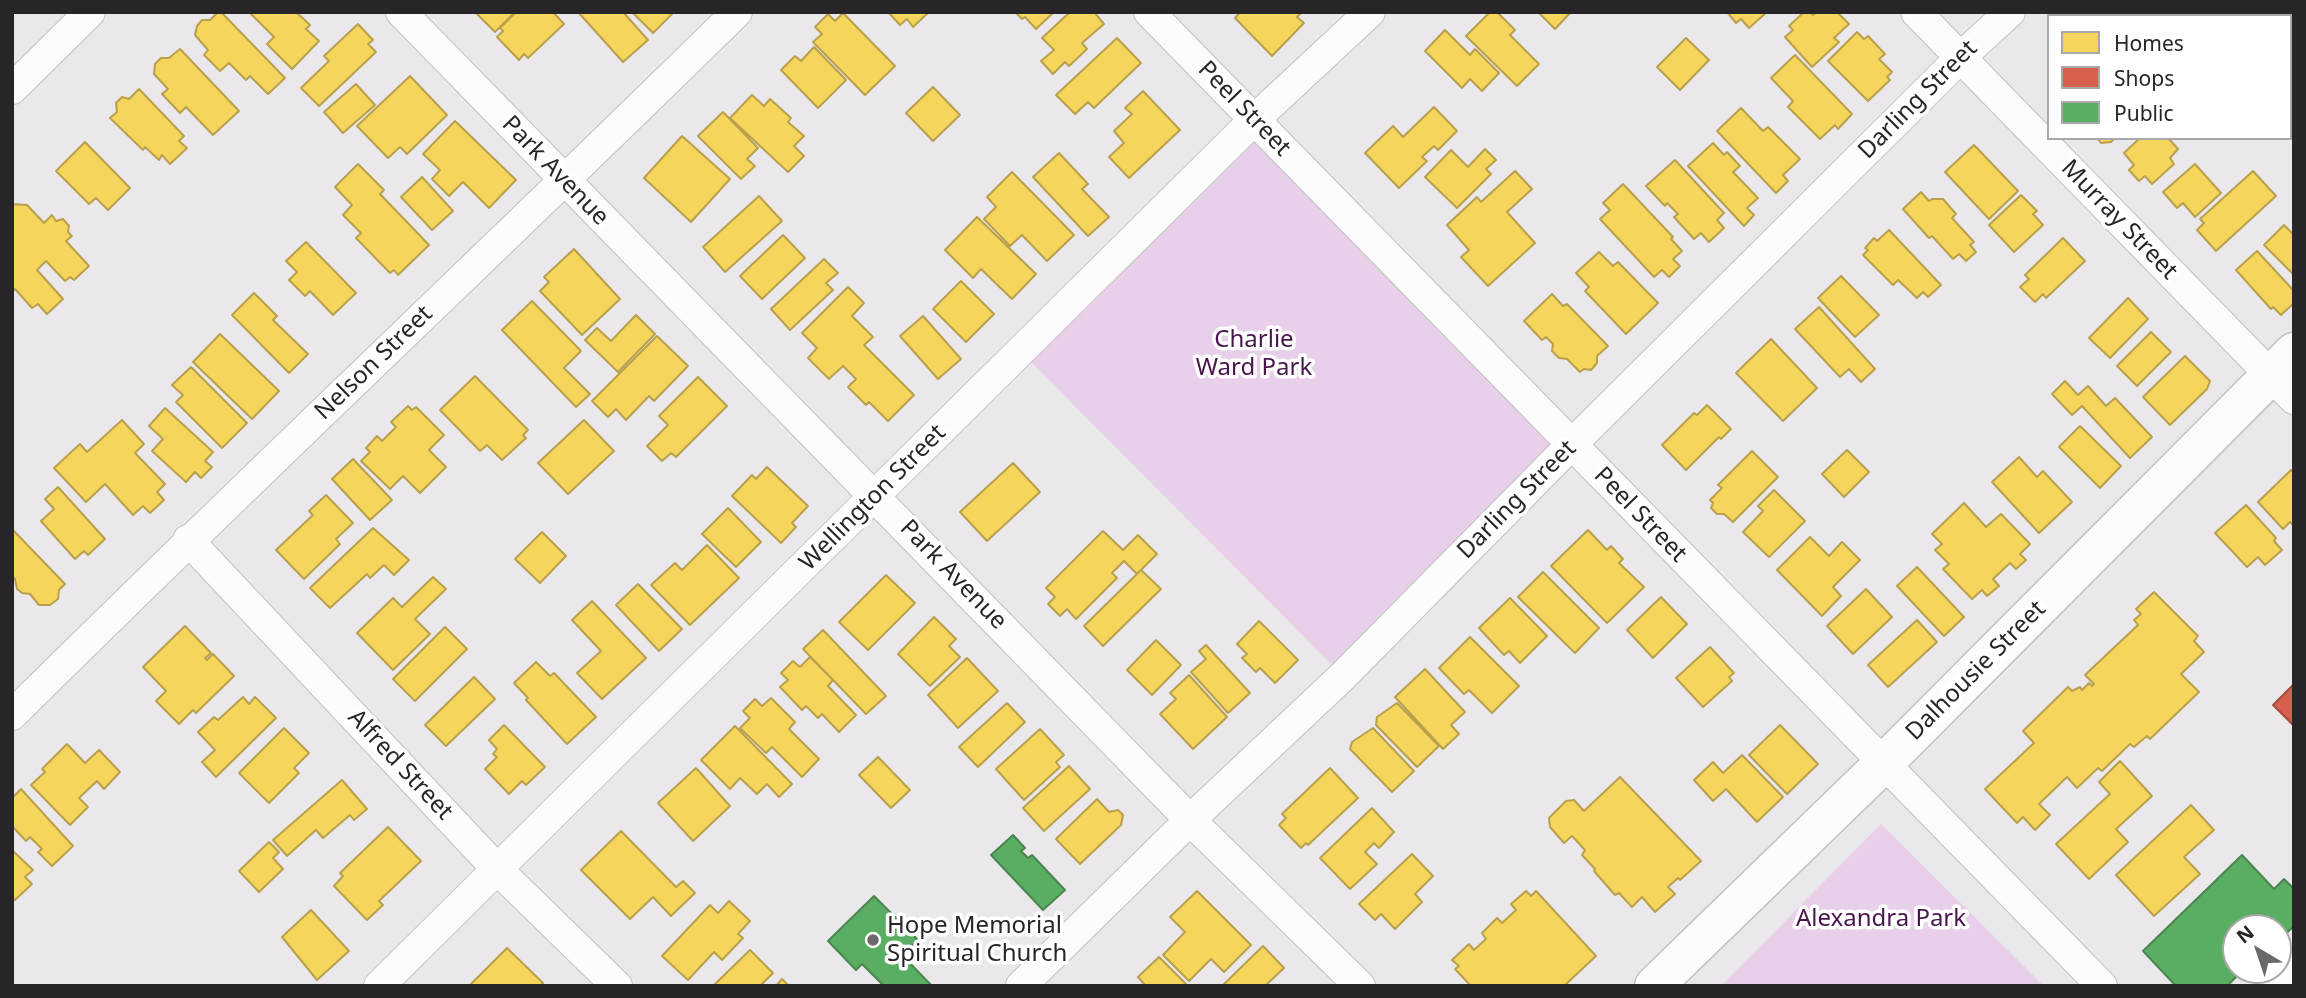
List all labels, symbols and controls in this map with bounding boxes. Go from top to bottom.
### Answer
legend [2047,14,2292,140]
text: Homes [2114,29,2184,57]
street label: Darling Street [1853,35,1983,165]
street label: Peel Street [1192,55,1296,163]
text: Shops [2114,64,2174,92]
text: Public [2114,99,2174,127]
street label: Park Avenue [496,110,614,232]
street label: Murray Street [2055,154,2183,286]
street label: Nelson Street [309,300,439,426]
park label: Charlie Ward Park [1196,326,1312,382]
street label: Wellington Street [794,419,952,577]
street label: Darling Street [1452,435,1582,565]
street label: Peel Street [1588,461,1692,569]
street label: Park Avenue [894,514,1012,636]
street label: Dalhousie Street [1900,595,2052,747]
street label: Alfred Street [341,704,459,826]
park label: Alexandra Park [1796,905,1966,933]
place label: Hope Memorial Spiritual Church [887,912,1067,968]
north arrow [2222,914,2292,984]
text: N [2231,919,2259,949]
marker: Hope Memorial Spiritual Church [865,932,881,948]

